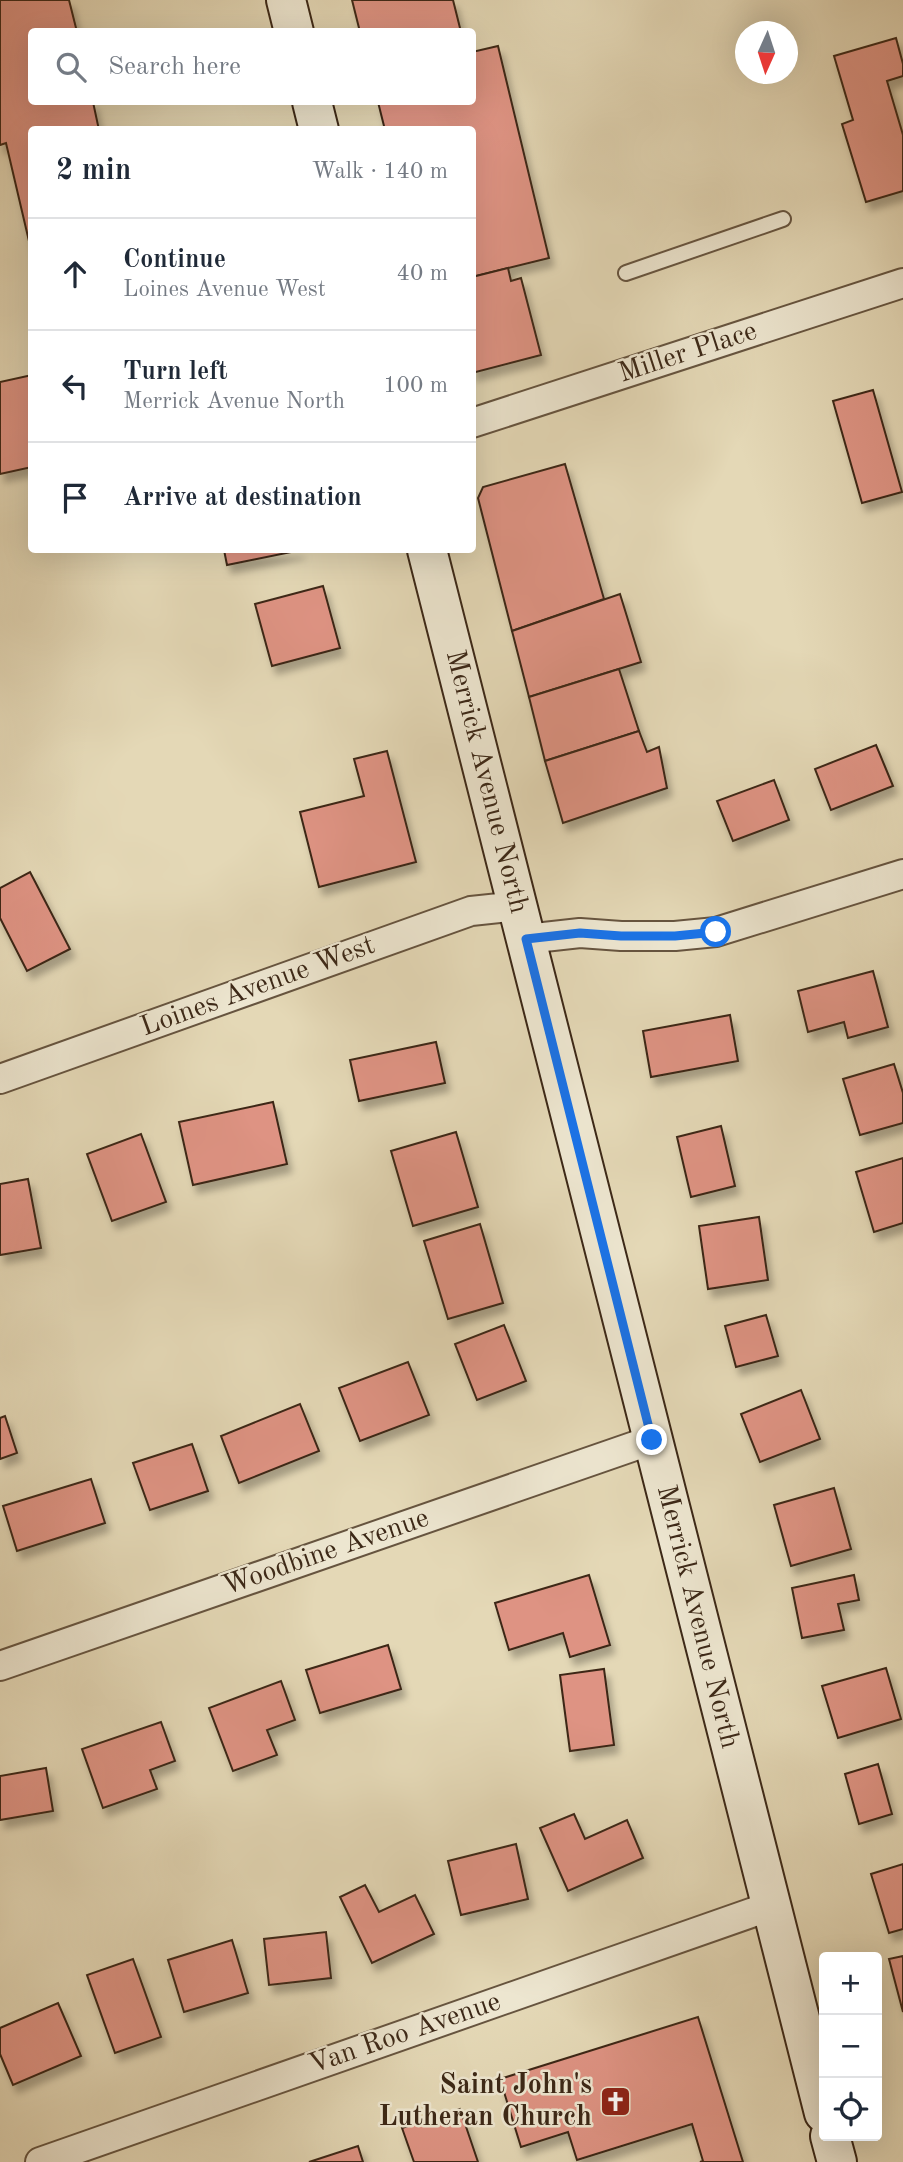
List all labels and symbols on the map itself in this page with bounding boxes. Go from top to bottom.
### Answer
north arrow [735,21,798,84]
street label: Miller Place [615,317,761,389]
street label: Merrick Avenue North [440,648,532,916]
route start [700,916,731,947]
street label: Loines Avenue West [137,932,379,1042]
route end [636,1424,667,1455]
street label: Merrick Avenue North [651,1483,743,1751]
street label: Woodbine Avenue [219,1505,433,1601]
street label: Van Roo Avenue [306,1988,504,2080]
place label: Saint John's Lutheran Church [378,2072,592,2132]
church icon: Saint John's Lutheran Church [598,2085,632,2119]

